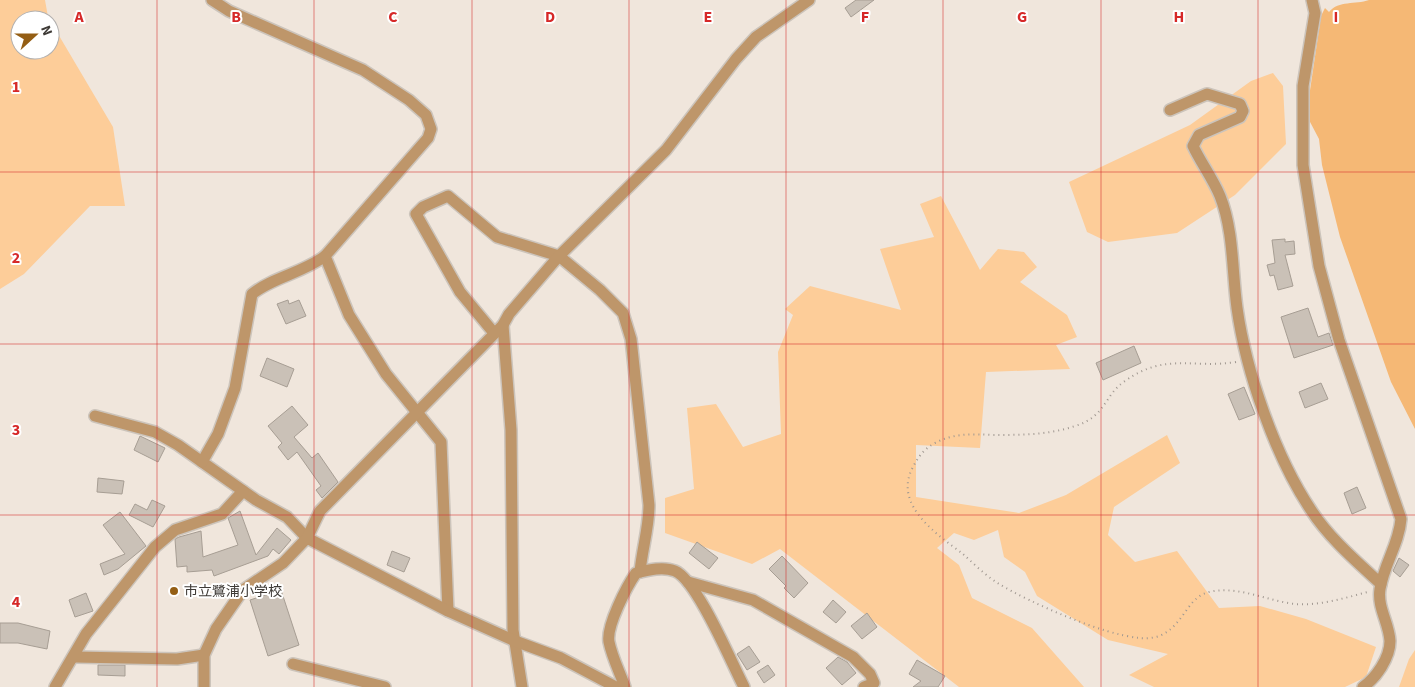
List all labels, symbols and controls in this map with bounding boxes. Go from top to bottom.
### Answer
text: A [73,6,84,28]
text: B [231,6,241,28]
text: C [388,6,398,28]
text: D [545,6,555,28]
text: E [704,6,712,28]
text: F [861,6,869,28]
text: G [1017,6,1027,28]
text: H [1174,6,1184,28]
text: I [1334,6,1338,28]
north arrow [10,10,60,60]
text: N [35,23,57,39]
text: 1 [12,76,20,98]
text: 2 [12,247,20,269]
text: 3 [12,419,20,441]
place label: 市立鷺浦小学校 [184,582,282,602]
marker: 市立鷺浦小学校 [168,585,180,597]
text: 4 [12,591,21,613]

